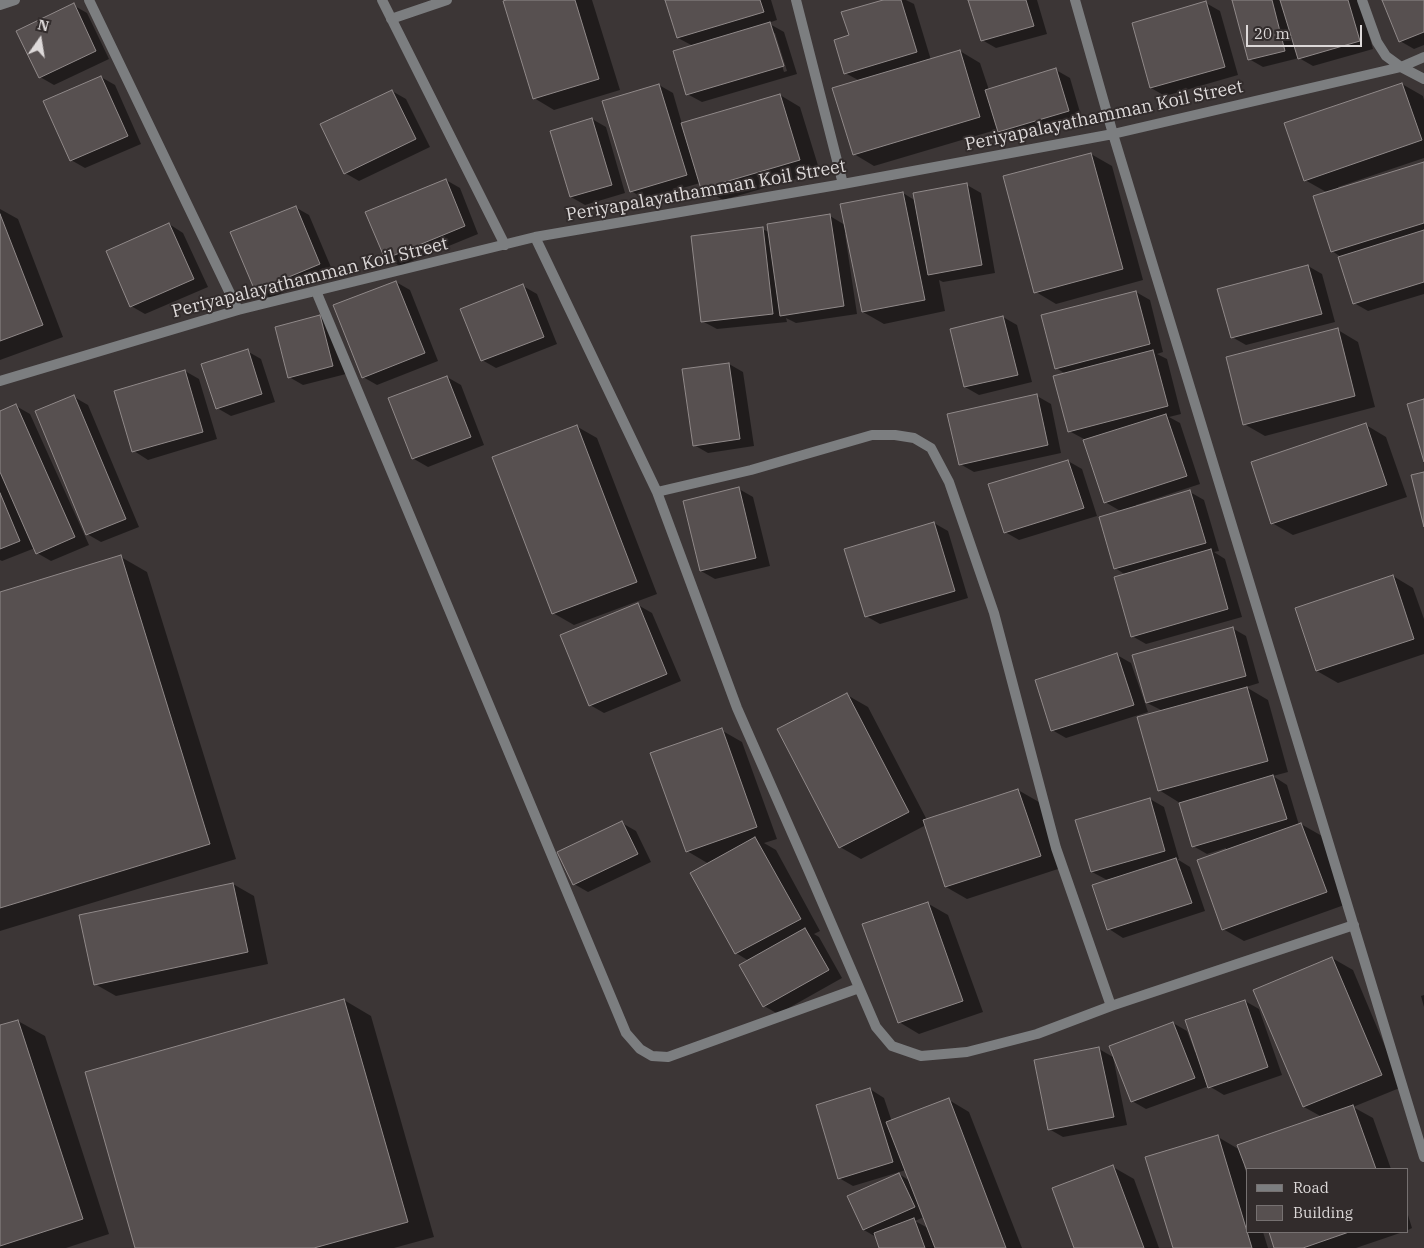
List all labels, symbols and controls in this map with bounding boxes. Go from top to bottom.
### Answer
north arrow [15,15,65,65]
text: N [36,15,51,35]
scale bar [1249,15,1365,47]
text: 20 m [1254,24,1290,43]
street label: Periyapalayathamman Koil Street [963,76,1245,156]
street label: Periyapalayathamman Koil Street [564,156,848,226]
street label: Periyapalayathamman Koil Street [170,233,450,323]
legend [1246,1168,1409,1233]
text: Road [1293,1178,1329,1197]
text: Building [1293,1203,1353,1222]

